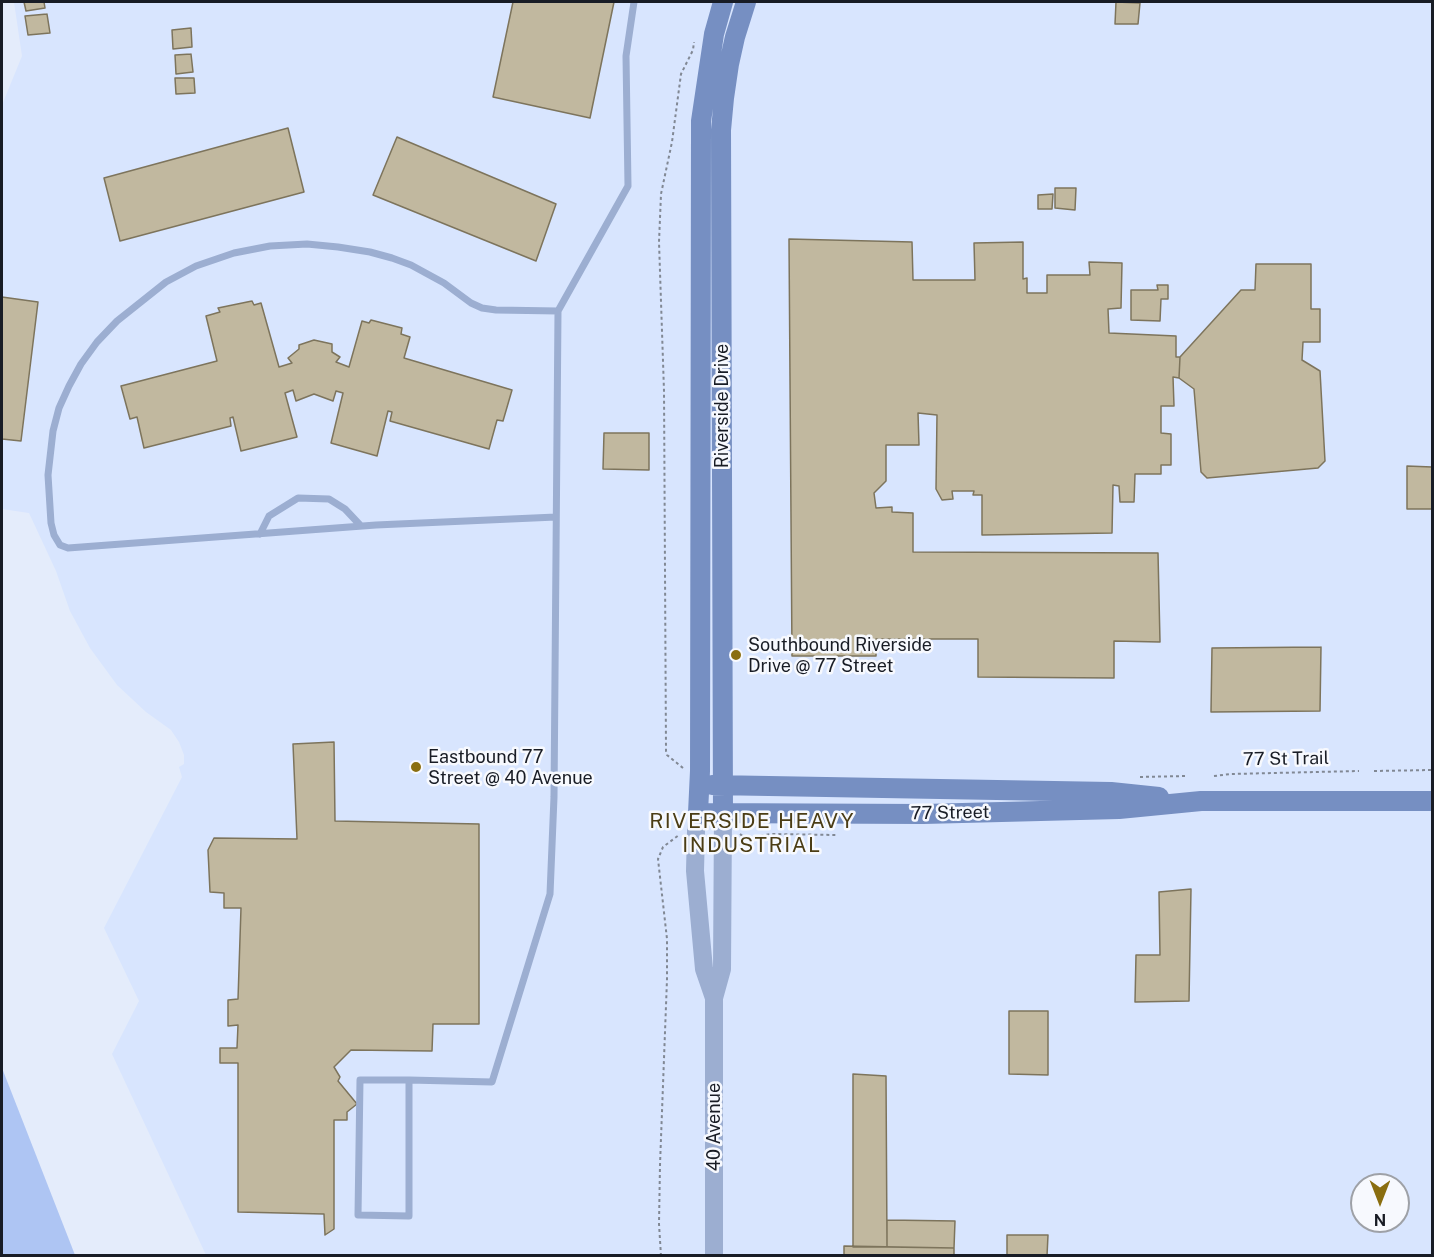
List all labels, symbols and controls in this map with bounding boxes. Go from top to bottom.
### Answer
street label: Riverside Drive [711,344,733,468]
place label: Southbound Riverside Drive @ 77 Street [748,634,932,676]
marker: Southbound Riverside Drive @ 77 Street [729,648,743,662]
place label: Eastbound 77 Street @ 40 Avenue [428,746,593,789]
street label: 77 St Trail [1243,747,1329,771]
marker: Eastbound 77 Street @ 40 Avenue [409,760,423,774]
street label: 77 Street [910,802,990,824]
district label: RIVERSIDE HEAVY INDUSTRIAL [649,809,855,859]
street label: 40 Avenue [703,1083,725,1171]
north arrow [1350,1173,1410,1233]
text: N [1374,1210,1386,1229]

